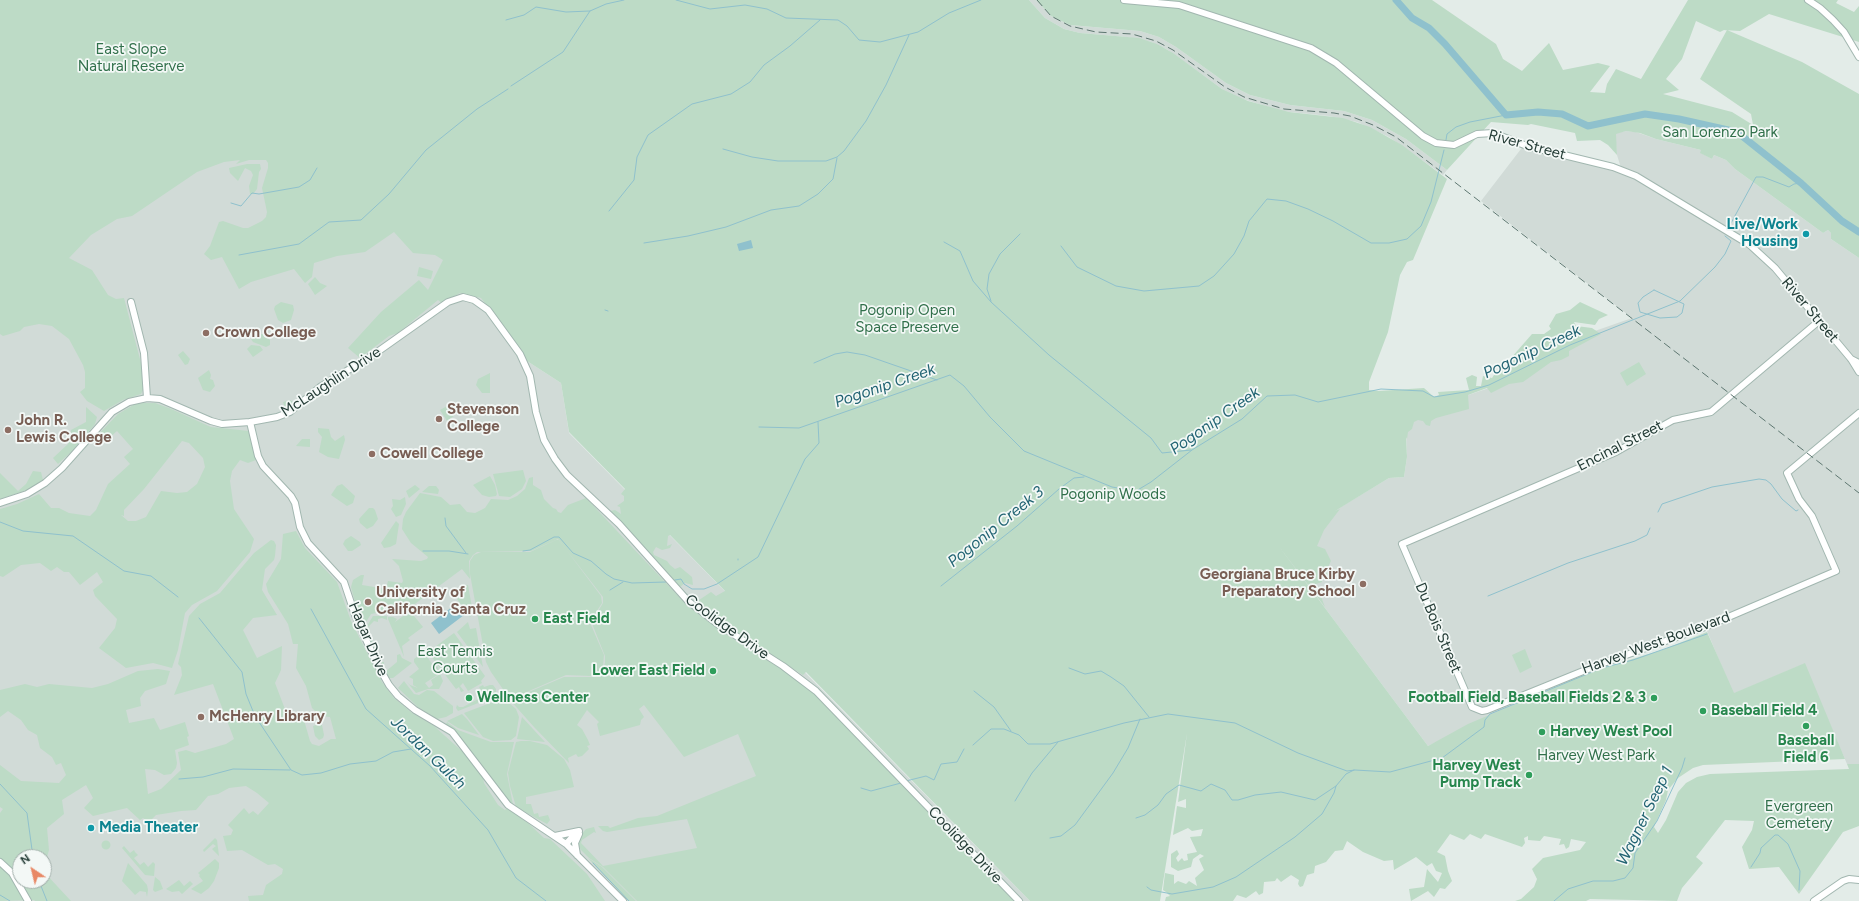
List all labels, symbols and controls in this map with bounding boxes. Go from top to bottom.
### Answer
park label: East Slope Natural Reserve [78,41,184,76]
park label: San Lorenzo Park [1662,124,1778,142]
street label: River Street [1486,126,1568,164]
place label: Live/Work Housing [1727,216,1798,251]
marker: Live/Work Housing [1801,229,1811,239]
street label: River Street [1778,274,1842,346]
park label: Pogonip Open Space Preserve [855,302,959,337]
water label: Pogonip Creek [1480,321,1584,383]
place label: Crown College [214,324,316,342]
marker: Crown College [201,328,211,338]
street label: McLaughlin Drive [278,343,384,421]
water label: Pogonip Creek [832,360,938,412]
water label: Pogonip Creek [1166,383,1264,459]
place label: Stevenson College [447,401,519,436]
place label: John R. Lewis College [16,412,112,447]
marker: Stevenson College [434,414,444,424]
street label: Encinal Street [1574,417,1666,475]
marker: John R. Lewis College [3,425,13,435]
place label: Cowell College [380,445,483,463]
marker: Cowell College [367,449,377,459]
water label: Pogonip Creek 3 [944,482,1048,572]
park label: Pogonip Woods [1060,486,1166,504]
place label: Georgiana Bruce Kirby Preparatory School [1200,566,1355,601]
marker: Georgiana Bruce Kirby Preparatory School [1358,579,1368,589]
street label: Du Bois Street [1411,580,1465,676]
place label: University of California, Santa Cruz [376,584,526,619]
street label: Coolidge Drive [682,591,772,663]
marker: University of California, Santa Cruz [363,597,373,607]
street label: Hagar Drive [344,599,392,679]
street label: Harvey West Boulevard [1580,608,1732,678]
place label: East Field [543,610,610,628]
marker: East Field [530,614,540,624]
park label: East Tennis Courts [417,643,493,678]
place label: Lower East Field [592,662,705,680]
marker: Lower East Field [708,666,718,676]
place label: Wellness Center [477,689,589,707]
place label: Football Field, Baseball Fields 2 & 3 [1408,689,1646,707]
marker: Wellness Center [464,693,474,703]
marker: Football Field, Baseball Fields 2 & 3 [1649,693,1659,703]
place label: Baseball Field 4 [1711,702,1818,720]
marker: Baseball Field 4 [1698,706,1708,716]
place label: McHenry Library [209,708,325,726]
marker: McHenry Library [196,712,206,722]
water label: Jordan Gulch [386,712,470,794]
marker: Baseball Field 6 [1801,721,1811,731]
place label: Harvey West Pool [1550,723,1672,741]
marker: Harvey West Pool [1537,727,1547,737]
place label: Baseball Field 6 [1778,732,1834,767]
park label: Harvey West Park [1537,747,1655,765]
place label: Harvey West Pump Track [1432,757,1521,792]
water label: Wagner Seep 1 [1613,763,1677,869]
marker: Harvey West Pump Track [1524,770,1534,780]
park label: Evergreen Cemetery [1765,798,1833,833]
street label: Coolidge Drive [924,803,1006,887]
place label: Media Theater [99,819,198,837]
marker: Media Theater [86,823,96,833]
north arrow [12,849,52,889]
text: N [18,852,33,867]

